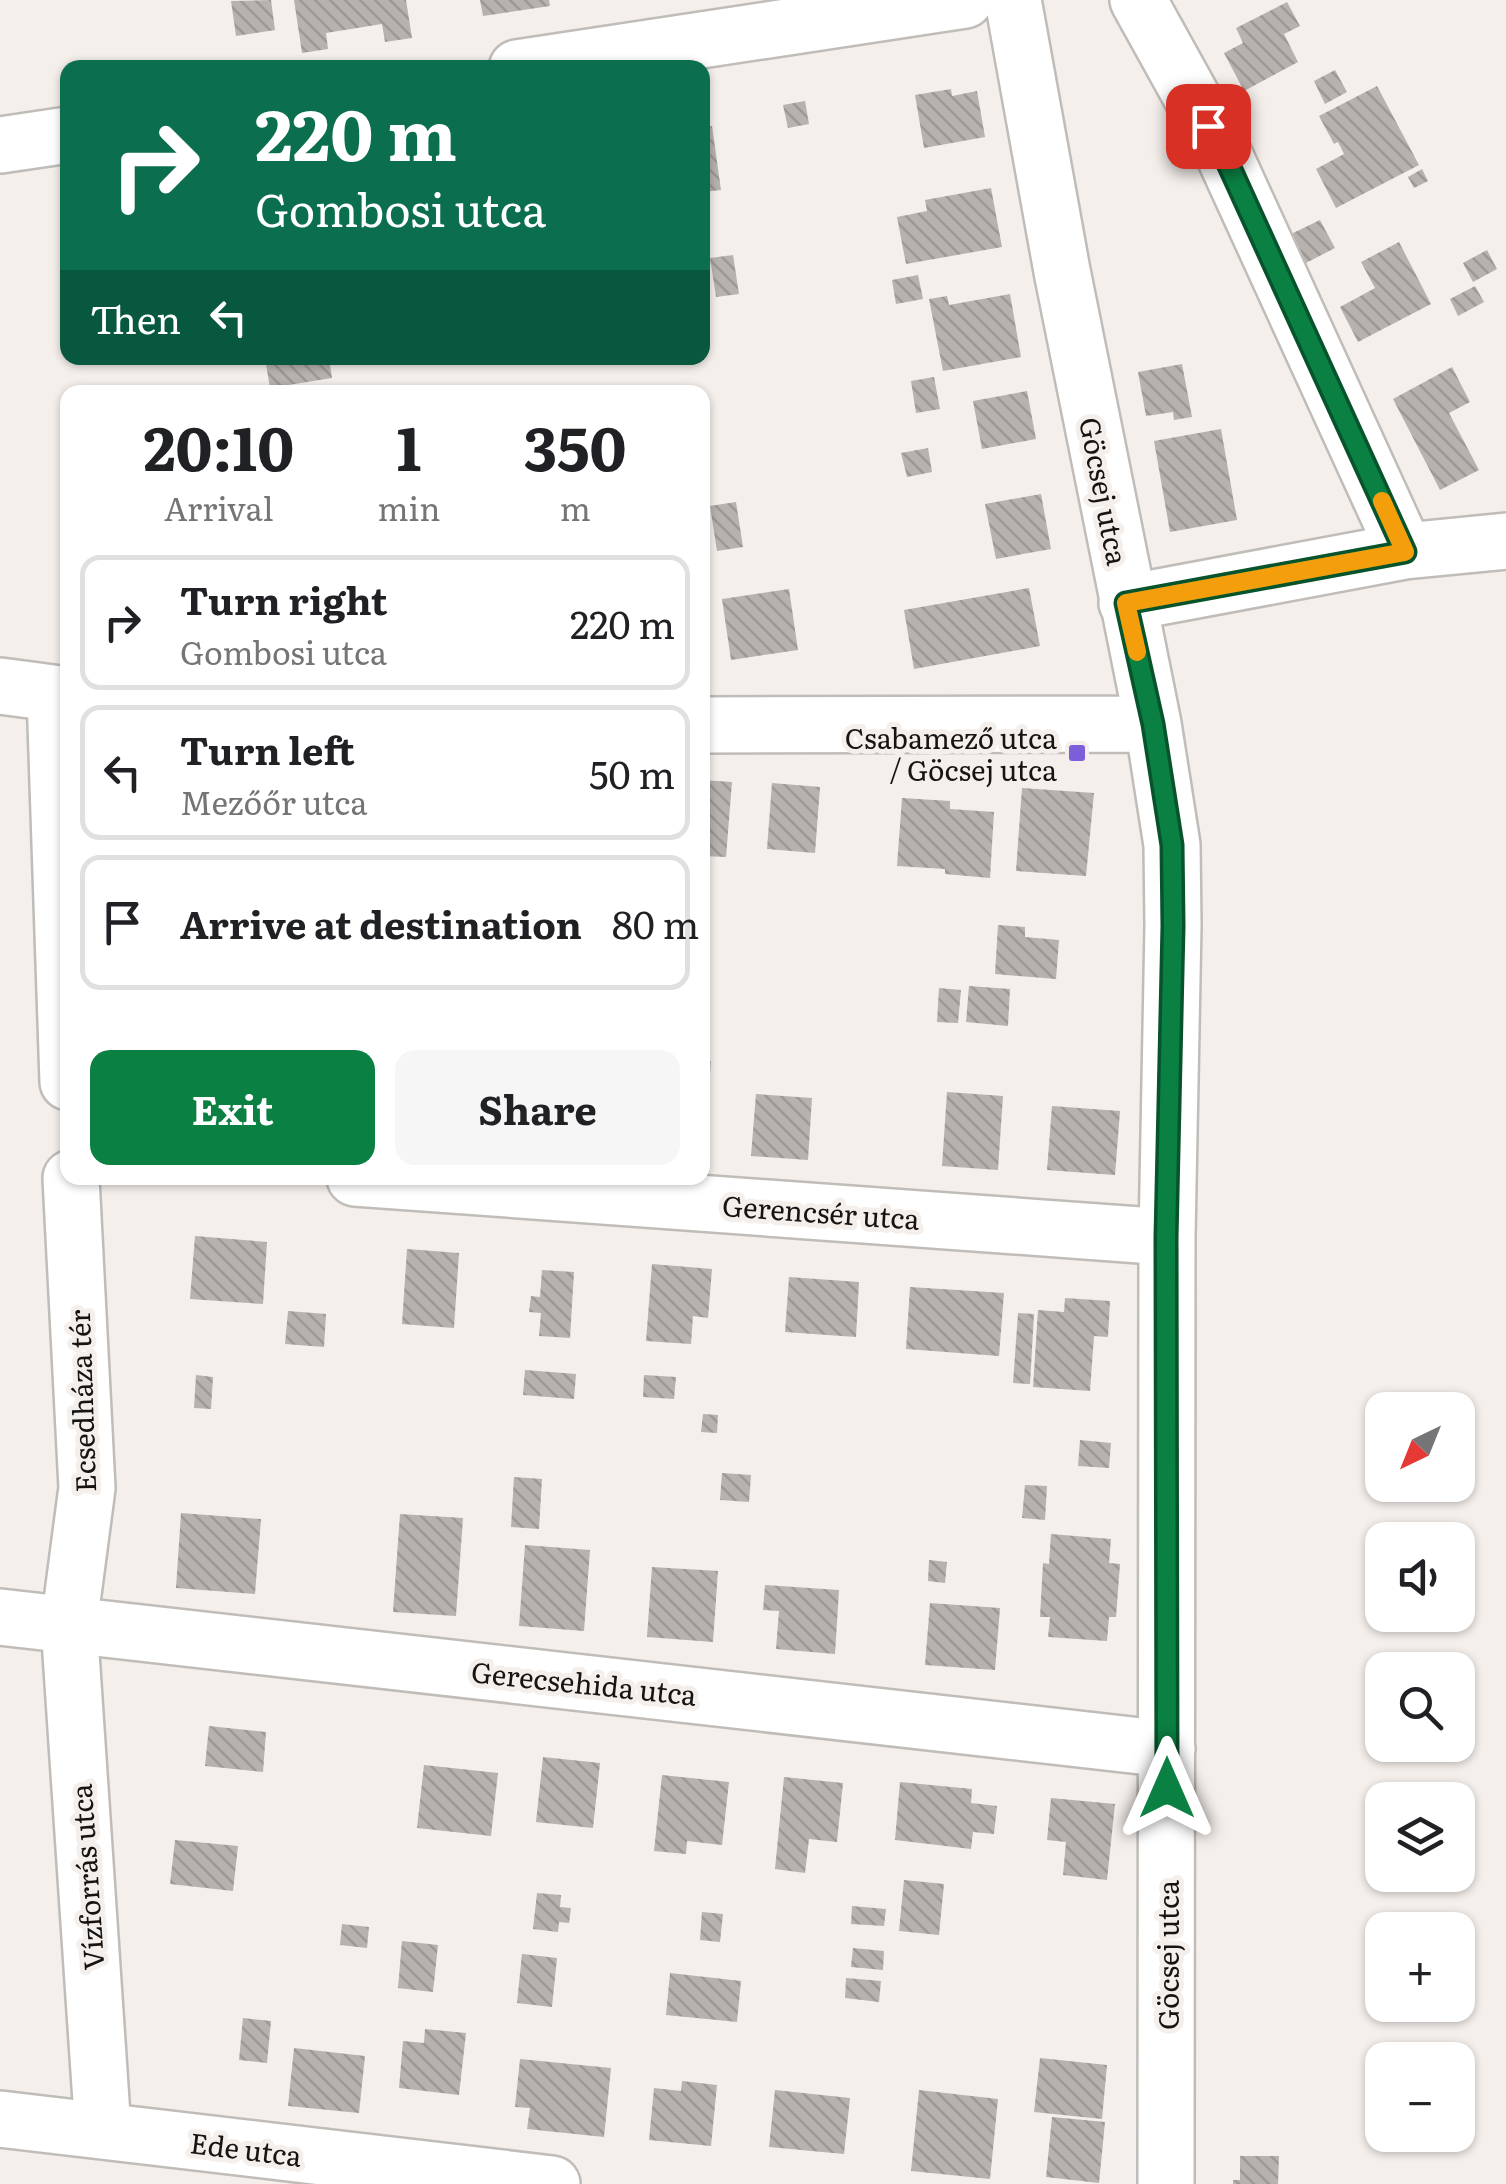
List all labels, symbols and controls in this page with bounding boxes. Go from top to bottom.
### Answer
text: 220 m [255,79,457,183]
pin [1166,84,1251,169]
icon: arrive [1181,99,1236,154]
icon: right [90,100,220,230]
text: Gombosi utca [255,174,546,241]
text: Then [90,289,181,346]
icon: left [201,290,256,345]
text: 20:10 [143,400,294,489]
text: 1 [397,400,421,489]
text: 350 [524,400,627,489]
street label: Göcsej utca [1070,413,1140,569]
text: Arrival [164,483,273,531]
text: min [378,483,440,531]
text: m [560,483,591,531]
text: Turn right [180,570,387,627]
text: 220 m [570,594,675,651]
icon: right [95,595,150,650]
text: Gombosi utca [180,627,387,675]
place label: Csabamező utca / Göcsej utca [845,716,1057,790]
text: Turn left [180,720,355,777]
marker: Csabamező utca / Göcsej utca [1066,742,1088,764]
text: 50 m [589,744,675,801]
icon: left [95,745,150,800]
text: Mezőőr utca [180,777,368,825]
text: Arrive at destination [180,894,582,951]
text: 80 m [612,894,699,951]
icon: arrive [95,895,150,950]
button: Exit [90,1050,375,1165]
button: Share [395,1050,680,1165]
street label: Gerencsér utca [721,1183,921,1239]
street label: Ecsedháza tér [57,1308,105,1493]
north arrow [1365,1392,1475,1502]
map controls [1365,1392,1475,2152]
button: sound [1365,1522,1475,1632]
street label: Gerecsehida utca [469,1649,699,1715]
button: search [1365,1652,1475,1762]
position arrow [1115,1736,1219,1840]
street label: Vízforrás utca [59,1782,113,1972]
button: layers [1365,1782,1475,1892]
street label: Göcsej utca [1146,1880,1188,2030]
button: + [1365,1912,1475,2022]
button: − [1365,2042,1475,2152]
street label: Ede utca [188,2120,304,2176]

